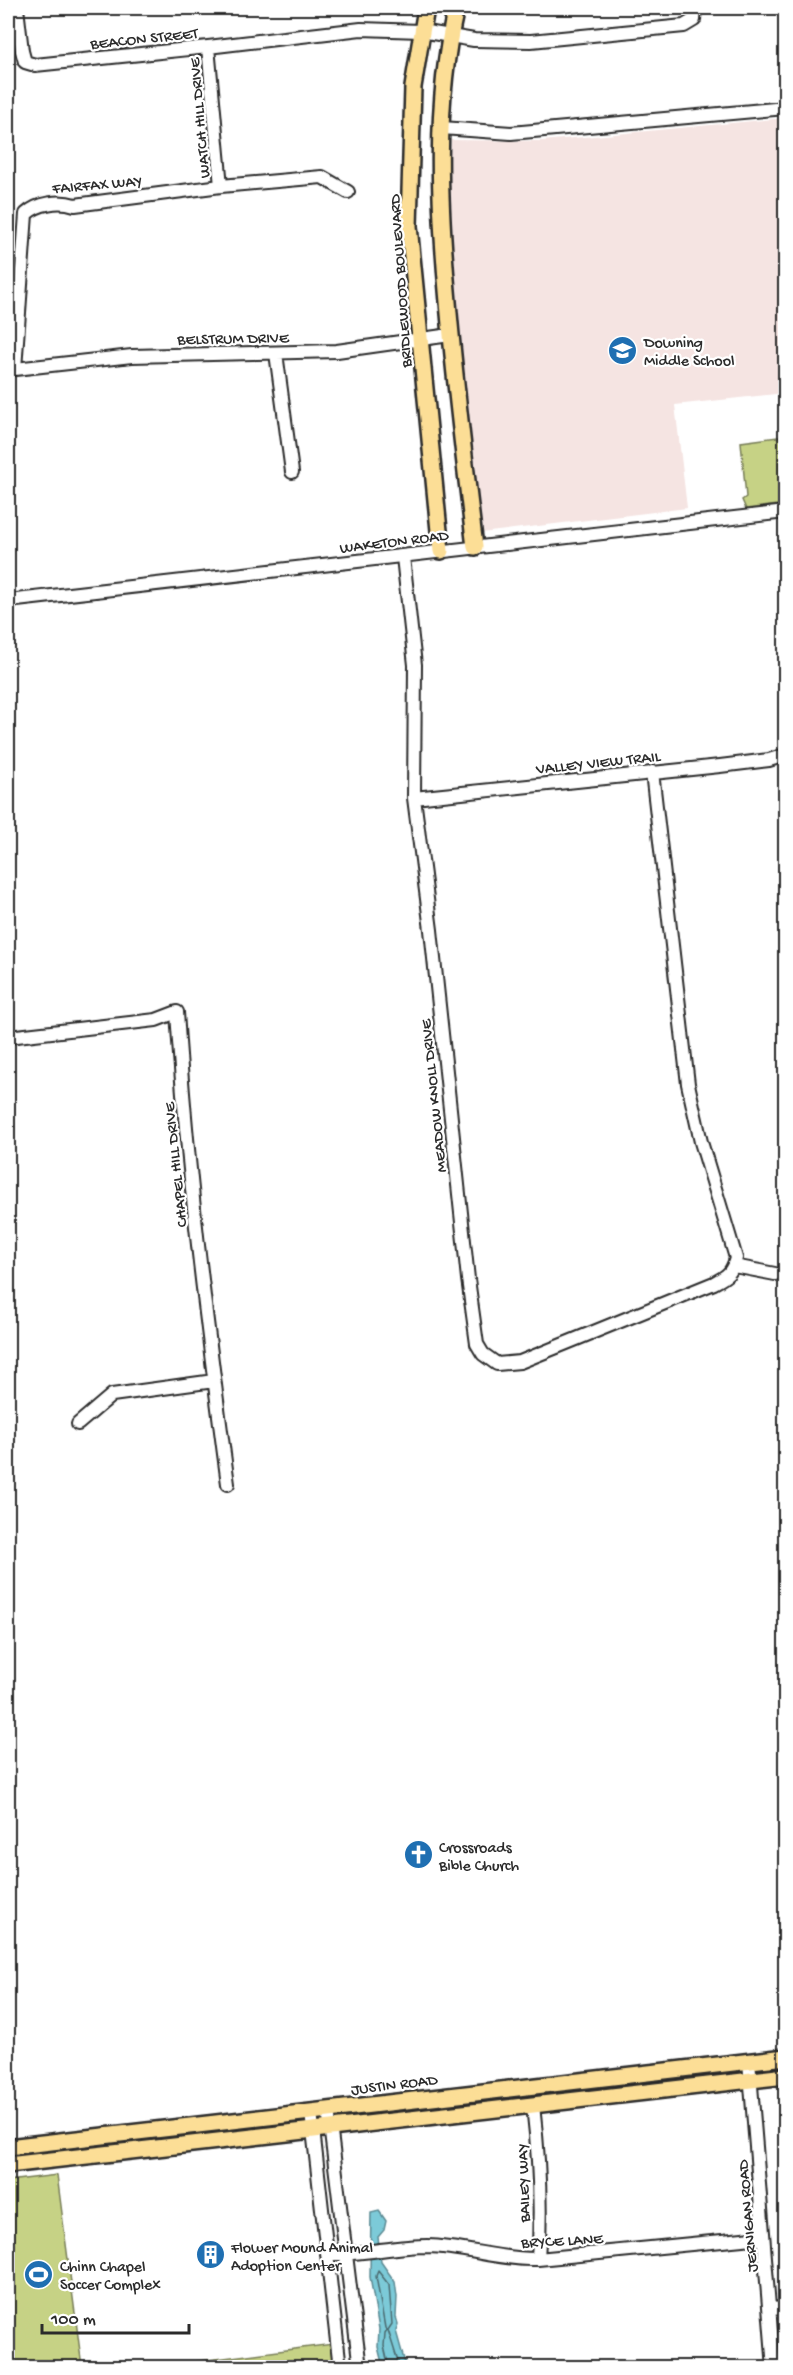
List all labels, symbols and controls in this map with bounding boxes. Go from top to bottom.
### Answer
street label: BEACON STREET [89,25,200,56]
street label: WATCH HILL DRIVE [187,56,216,179]
street label: FAIRFAX WAY [51,173,143,200]
street label: BRIDLEWOOD BOULEVARD [387,193,418,369]
street label: BELSTRUM DRIVE [176,330,290,351]
school or university icon: Downing Middle School [607,334,639,366]
place label: Downing Middle School [643,335,734,372]
street label: WAKETON ROAD [339,527,451,560]
street label: VALLEY VIEW TRAIL [534,748,663,781]
street label: MEADOW KNOLL DRIVE [418,1017,453,1173]
street label: CHAPEL HILL DRIVE [161,1100,193,1228]
church icon: Crossroads Bible Church [402,1839,434,1871]
place label: Crossroads Bible Church [438,1840,520,1877]
street label: JUSTIN ROAD [350,2072,439,2101]
street label: BAILEY WAY [515,2143,536,2224]
street label: JERNIGAN ROAD [735,2158,764,2273]
street label: BRYCE LANE [520,2231,605,2254]
building icon: Flower Mound Animal Adoption Center [194,2239,226,2271]
place label: Flower Mound Animal Adoption Center [230,2240,373,2277]
sports icon: Chinn Chapel Soccer Complex [23,2258,55,2290]
place label: Chinn Chapel Soccer Complex [60,2259,161,2296]
scale bar [42,2297,189,2335]
text: 100 m [50,2310,96,2331]

